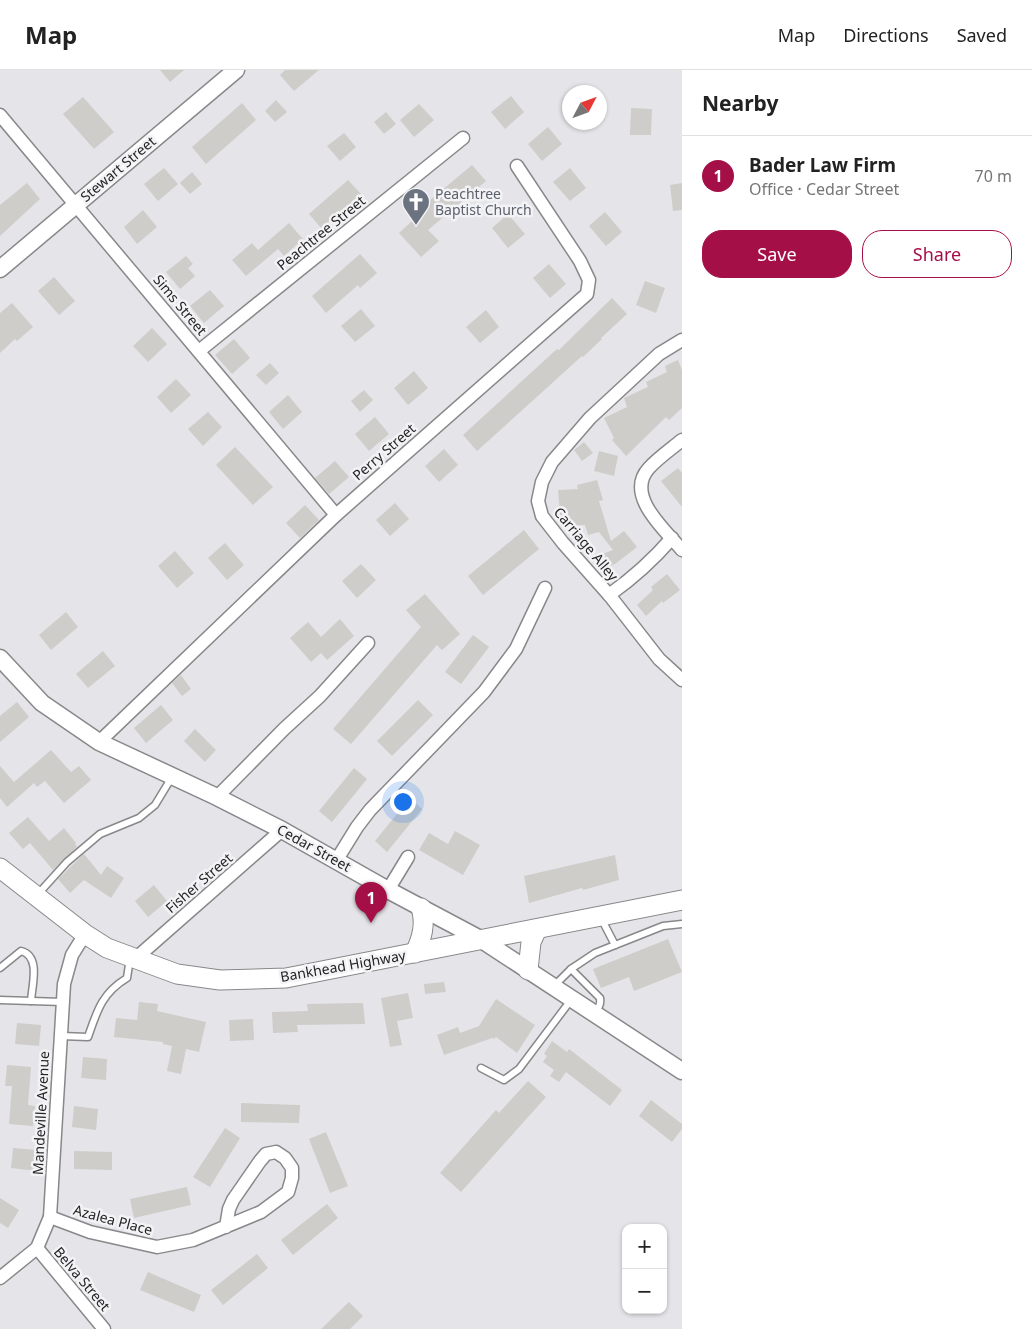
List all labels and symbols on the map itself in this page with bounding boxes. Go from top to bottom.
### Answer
north arrow [562,85,607,130]
street label: Stewart Street [76,132,159,206]
place label: Peachtree Baptist Church [435,184,532,219]
church icon: Peachtree Baptist Church [401,187,431,226]
street label: Peachtree Street [272,191,369,274]
street label: Sims Street [149,270,211,339]
street label: Perry Street [348,419,419,484]
street label: Carriage Alley [550,503,623,585]
your location [390,789,416,815]
street label: Cedar Street [274,819,355,876]
street label: Fisher Street [161,848,236,917]
pin: 1 [355,882,387,923]
street label: Bankhead Highway [279,945,408,986]
street label: Mandeville Avenue [28,1050,53,1175]
street label: Azalea Place [72,1200,155,1239]
street label: Belva Street [50,1243,115,1315]

